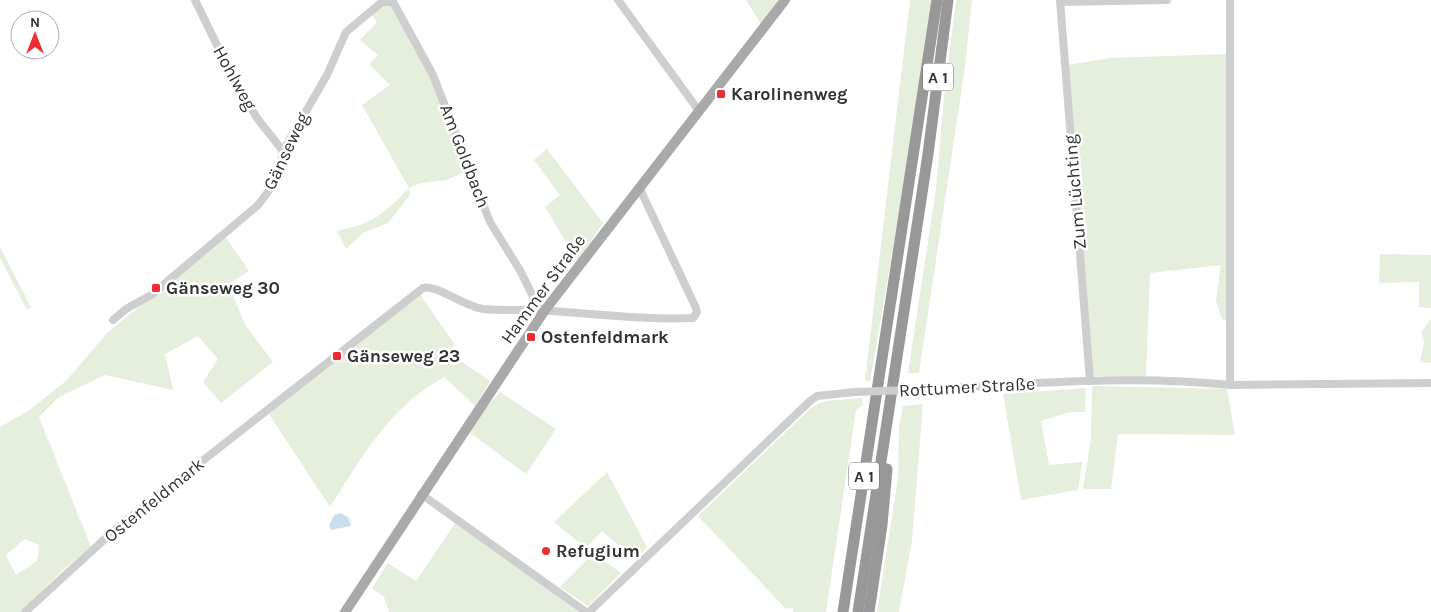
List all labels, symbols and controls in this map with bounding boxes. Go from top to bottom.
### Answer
north arrow [10,10,60,60]
text: N [30,14,40,31]
street label: Hohlweg [208,42,262,114]
road number: A 1 [923,64,953,90]
place label: Karolinenweg [731,83,848,105]
marker: Karolinenweg [715,88,727,100]
street label: Am Goldbach [435,101,495,211]
street label: Gänseweg [258,109,314,193]
street label: Zum Lüchting [1059,134,1091,250]
street label: Hammer Straße [496,230,590,348]
place label: Gänseweg 30 [166,277,280,299]
marker: Gänseweg 30 [150,282,162,294]
place label: Ostenfeldmark [541,326,669,348]
marker: Ostenfeldmark [525,331,537,343]
place label: Gänseweg 23 [347,345,460,367]
marker: Gänseweg 23 [331,350,343,362]
street label: Rottumer Straße [898,372,1036,402]
street label: Ostenfeldmark [99,453,209,547]
road number: A 1 [849,462,879,490]
place label: Refugium [556,540,640,562]
marker: Refugium [540,545,552,557]

